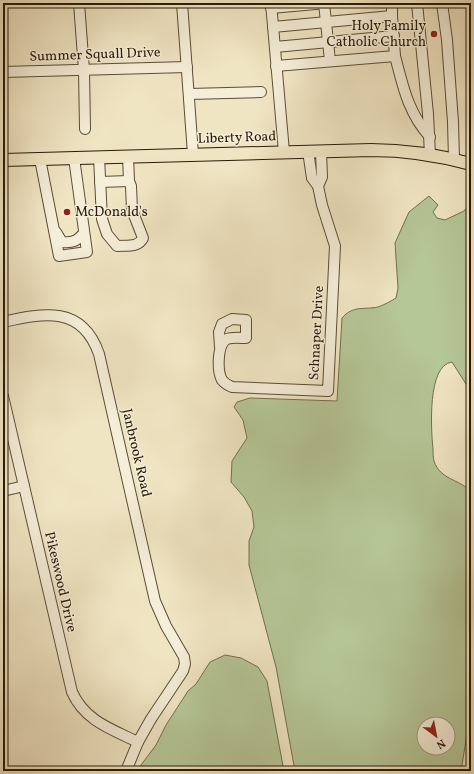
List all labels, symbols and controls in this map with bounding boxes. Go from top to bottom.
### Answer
place label: Holy Family Catholic Church [327,17,426,52]
marker: Holy Family Catholic Church [429,29,439,39]
street label: Summer Squall Drive [29,43,161,67]
street label: Liberty Road [197,127,277,149]
place label: McDonald's [75,203,148,222]
marker: McDonald's [62,207,72,217]
street label: Schnaper Drive [305,285,329,381]
street label: Janbrook Road [117,407,155,499]
street label: Pikeswood Drive [39,530,81,634]
north arrow [416,716,456,756]
text: N [433,735,448,752]

